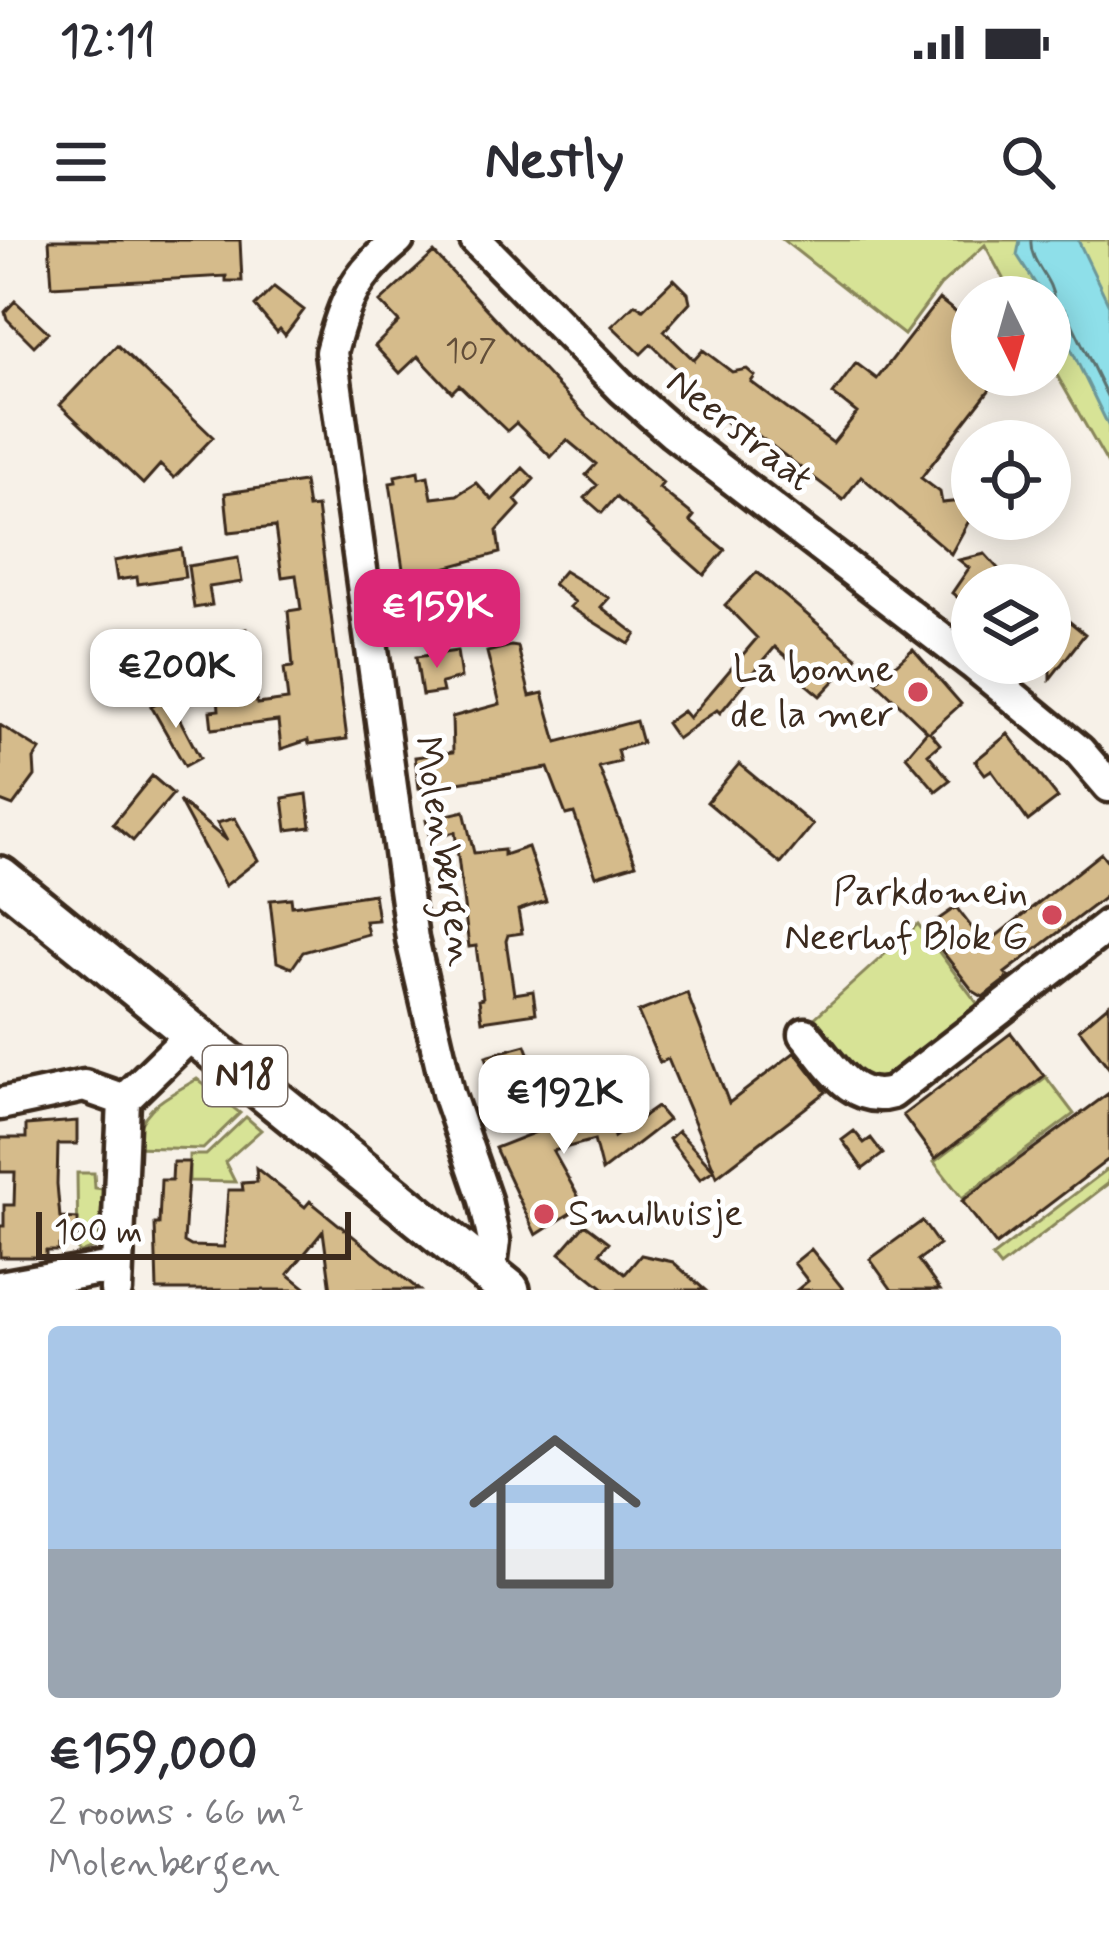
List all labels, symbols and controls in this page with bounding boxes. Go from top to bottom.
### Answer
text: 12:11 [60,13,155,72]
text: Nestly [485,127,624,198]
icon: menu [48,129,114,195]
icon: search [995,129,1061,195]
north arrow [951,276,1071,396]
map controls [951,276,1071,684]
house number: 107 [445,330,497,374]
street label: Neerstraat [655,358,823,504]
button: locate [951,420,1071,540]
button: layers [951,564,1071,684]
pin: €159K [353,569,521,671]
text: €159K [381,582,493,633]
pin: €200K [92,629,260,731]
text: €200K [117,642,235,693]
place label: La bonne de la mer [730,645,894,741]
marker: La bonne de la mer [905,679,931,705]
street label: Molenbergen [397,733,486,970]
place label: Parkdomein Neerhof Blok G [784,868,1028,964]
marker: Parkdomein Neerhof Blok G [1039,902,1065,928]
road number: N18 [203,1046,287,1106]
pin: €192K [480,1055,648,1157]
text: €192K [505,1068,623,1119]
place label: Smulhuisje [568,1189,743,1240]
marker: Smulhuisje [531,1201,557,1227]
scale bar [36,1206,351,1259]
text: 100 m [54,1211,143,1255]
icon: home [447,1404,663,1620]
text: €159,000 [48,1722,258,1788]
text: 2 rooms · 66 m² [48,1788,304,1839]
text: Molenbergen [48,1839,280,1890]

